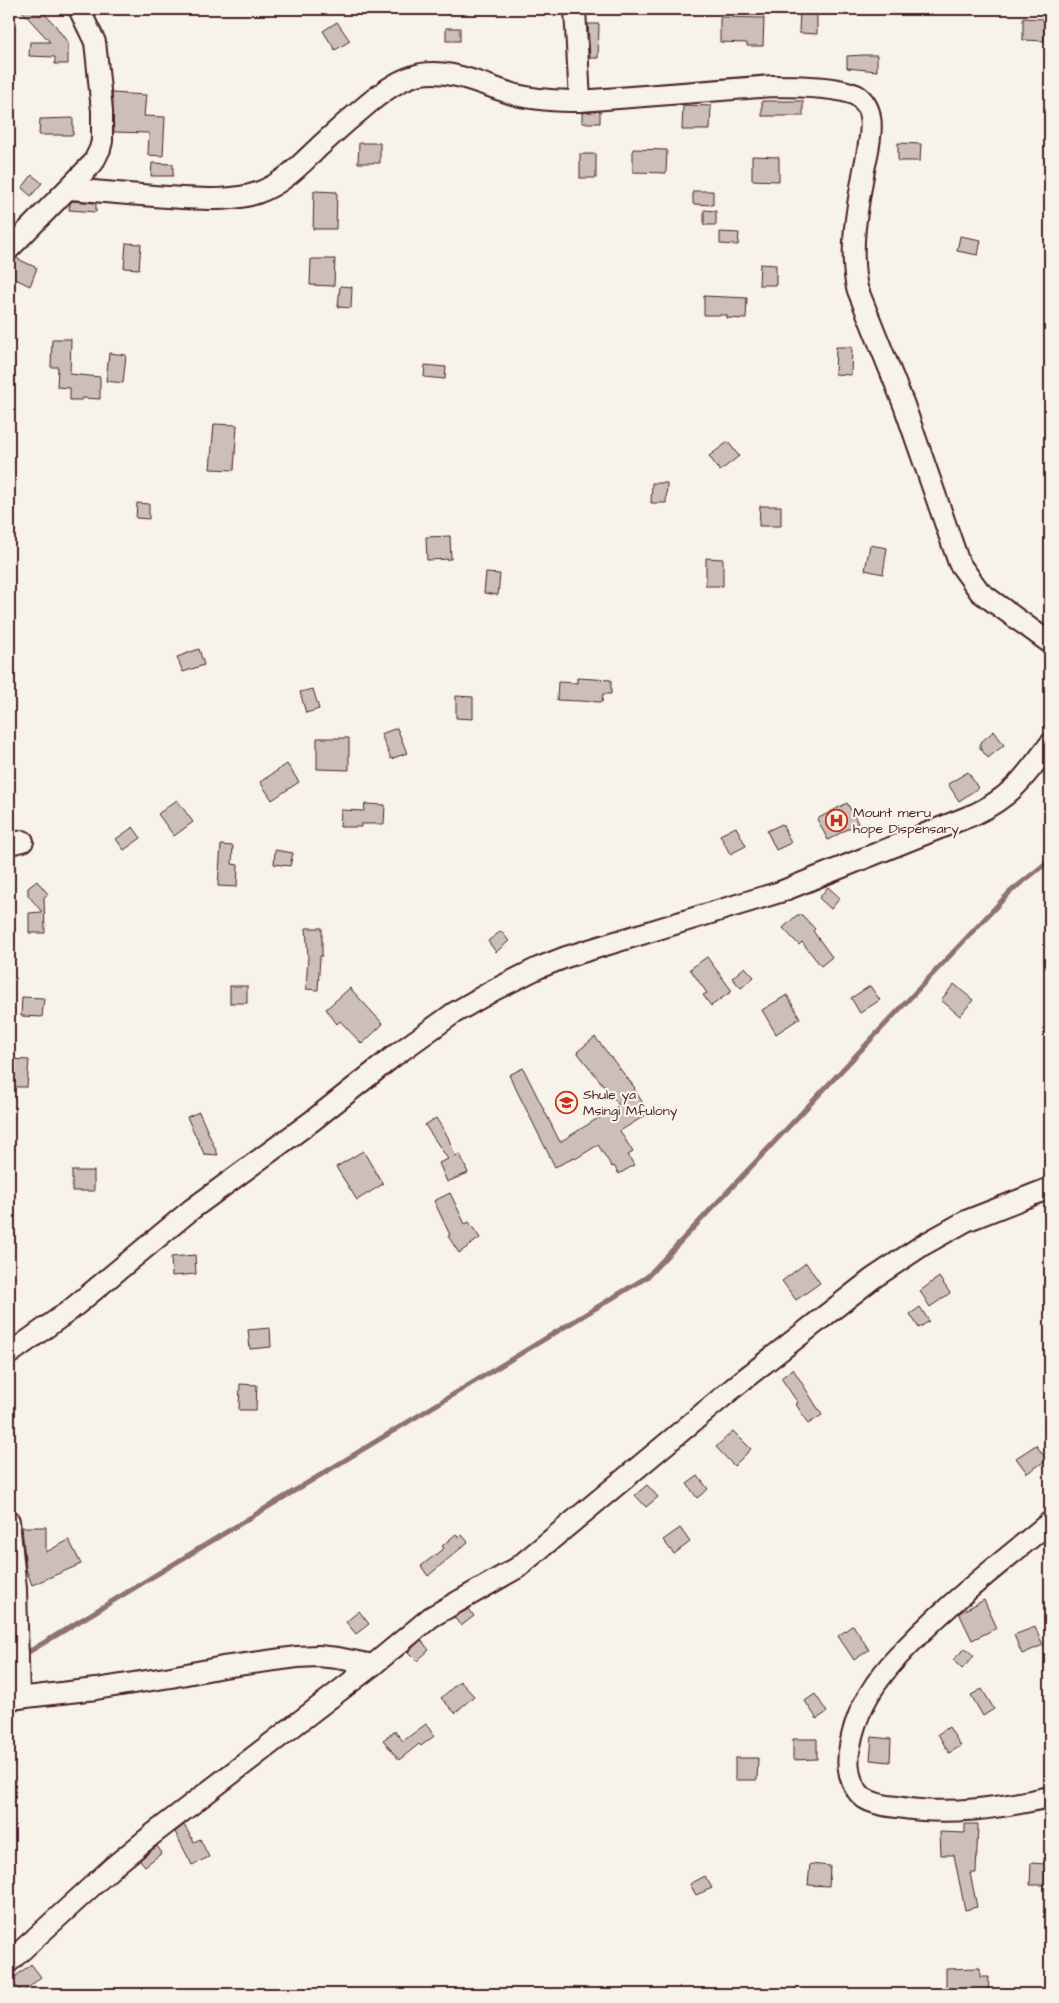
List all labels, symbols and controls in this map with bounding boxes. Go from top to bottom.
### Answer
place label: Mount meru hope Dispensary [853,803,959,839]
hospital icon: Mount meru hope Dispensary [825,809,849,833]
place label: Shule ya Msingi Mfulony [583,1085,678,1121]
school or university icon: Shule ya Msingi Mfulony [555,1091,579,1115]

